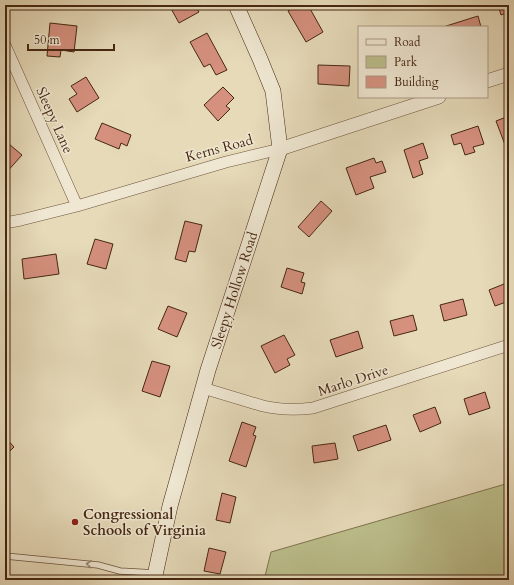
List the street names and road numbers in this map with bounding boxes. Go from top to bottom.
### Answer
street label: Sleepy Lane [31,84,78,156]
street label: Kerns Road [183,130,255,167]
street label: Sleepy Hollow Road [207,229,262,351]
street label: Marlo Drive [315,360,391,401]

